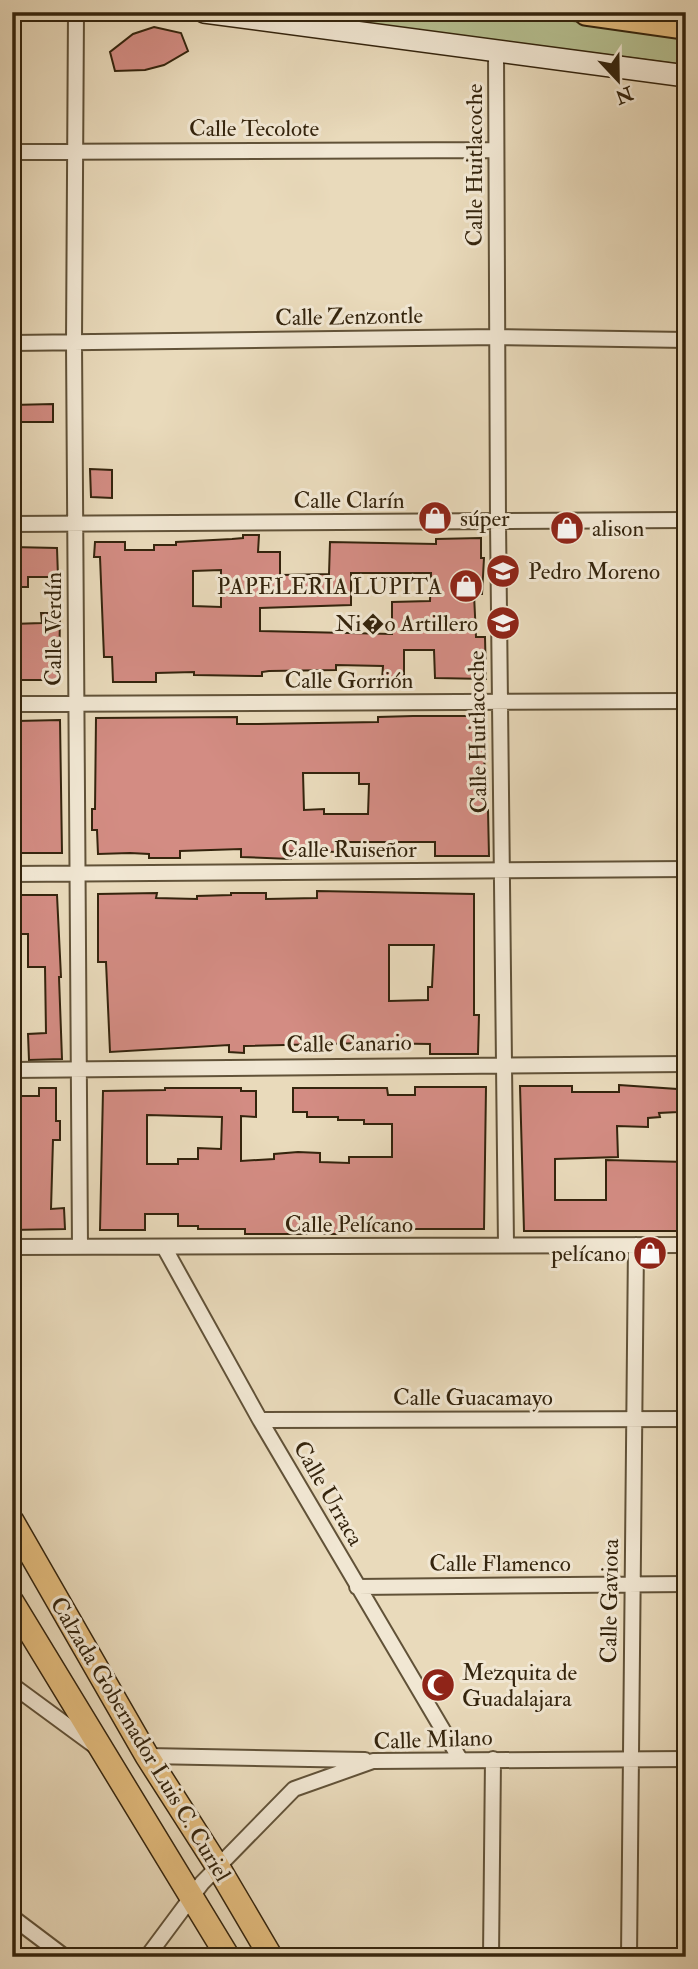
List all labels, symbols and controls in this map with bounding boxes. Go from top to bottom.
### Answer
north arrow [582,46,652,116]
text: N [611,80,637,110]
street label: Calle Huitlacoche [460,83,489,246]
street label: Calle Tecolote [189,114,319,143]
street label: Calle Zenzontle [275,301,424,332]
street label: Calle Clarín [293,486,405,515]
shop icon: súper [416,499,454,537]
place label: súper [460,504,510,534]
shop icon: alison [548,509,586,547]
place label: alison [592,514,644,543]
school or university icon: Pedro Moreno [484,552,522,590]
place label: Pedro Moreno [528,557,660,586]
shop icon: PAPELERIA LUPITA [447,567,485,605]
street label: Calle Verdín [39,572,68,686]
place label: PAPELERIA LUPITA [217,572,442,601]
school or university icon: Ni�o Artillero [484,604,522,642]
place label: Ni�o Artillero [335,609,478,638]
street label: Calle Huitlacoche [462,650,493,814]
street label: Calle Gorrión [285,666,414,695]
street label: Calle Ruiseñor [281,835,417,864]
street label: Calle Canario [286,1028,412,1059]
street label: Calle Pelícano [285,1210,413,1239]
shop icon: pelícano [631,1234,669,1272]
place label: pelícano [550,1239,626,1269]
street label: Calle Guacamayo [393,1383,553,1412]
street label: Calle Urraca [287,1436,370,1551]
street label: Calle Gaviota [594,1538,625,1664]
street label: Calle Flamenco [429,1549,571,1578]
street label: Calzada Gobernador Luis C. Curiel [44,1591,237,1887]
place label: Mezquita de Guadalajara [462,1658,578,1713]
mosque icon: Mezquita de Guadalajara [419,1666,457,1704]
street label: Calle Milano [373,1723,493,1756]

